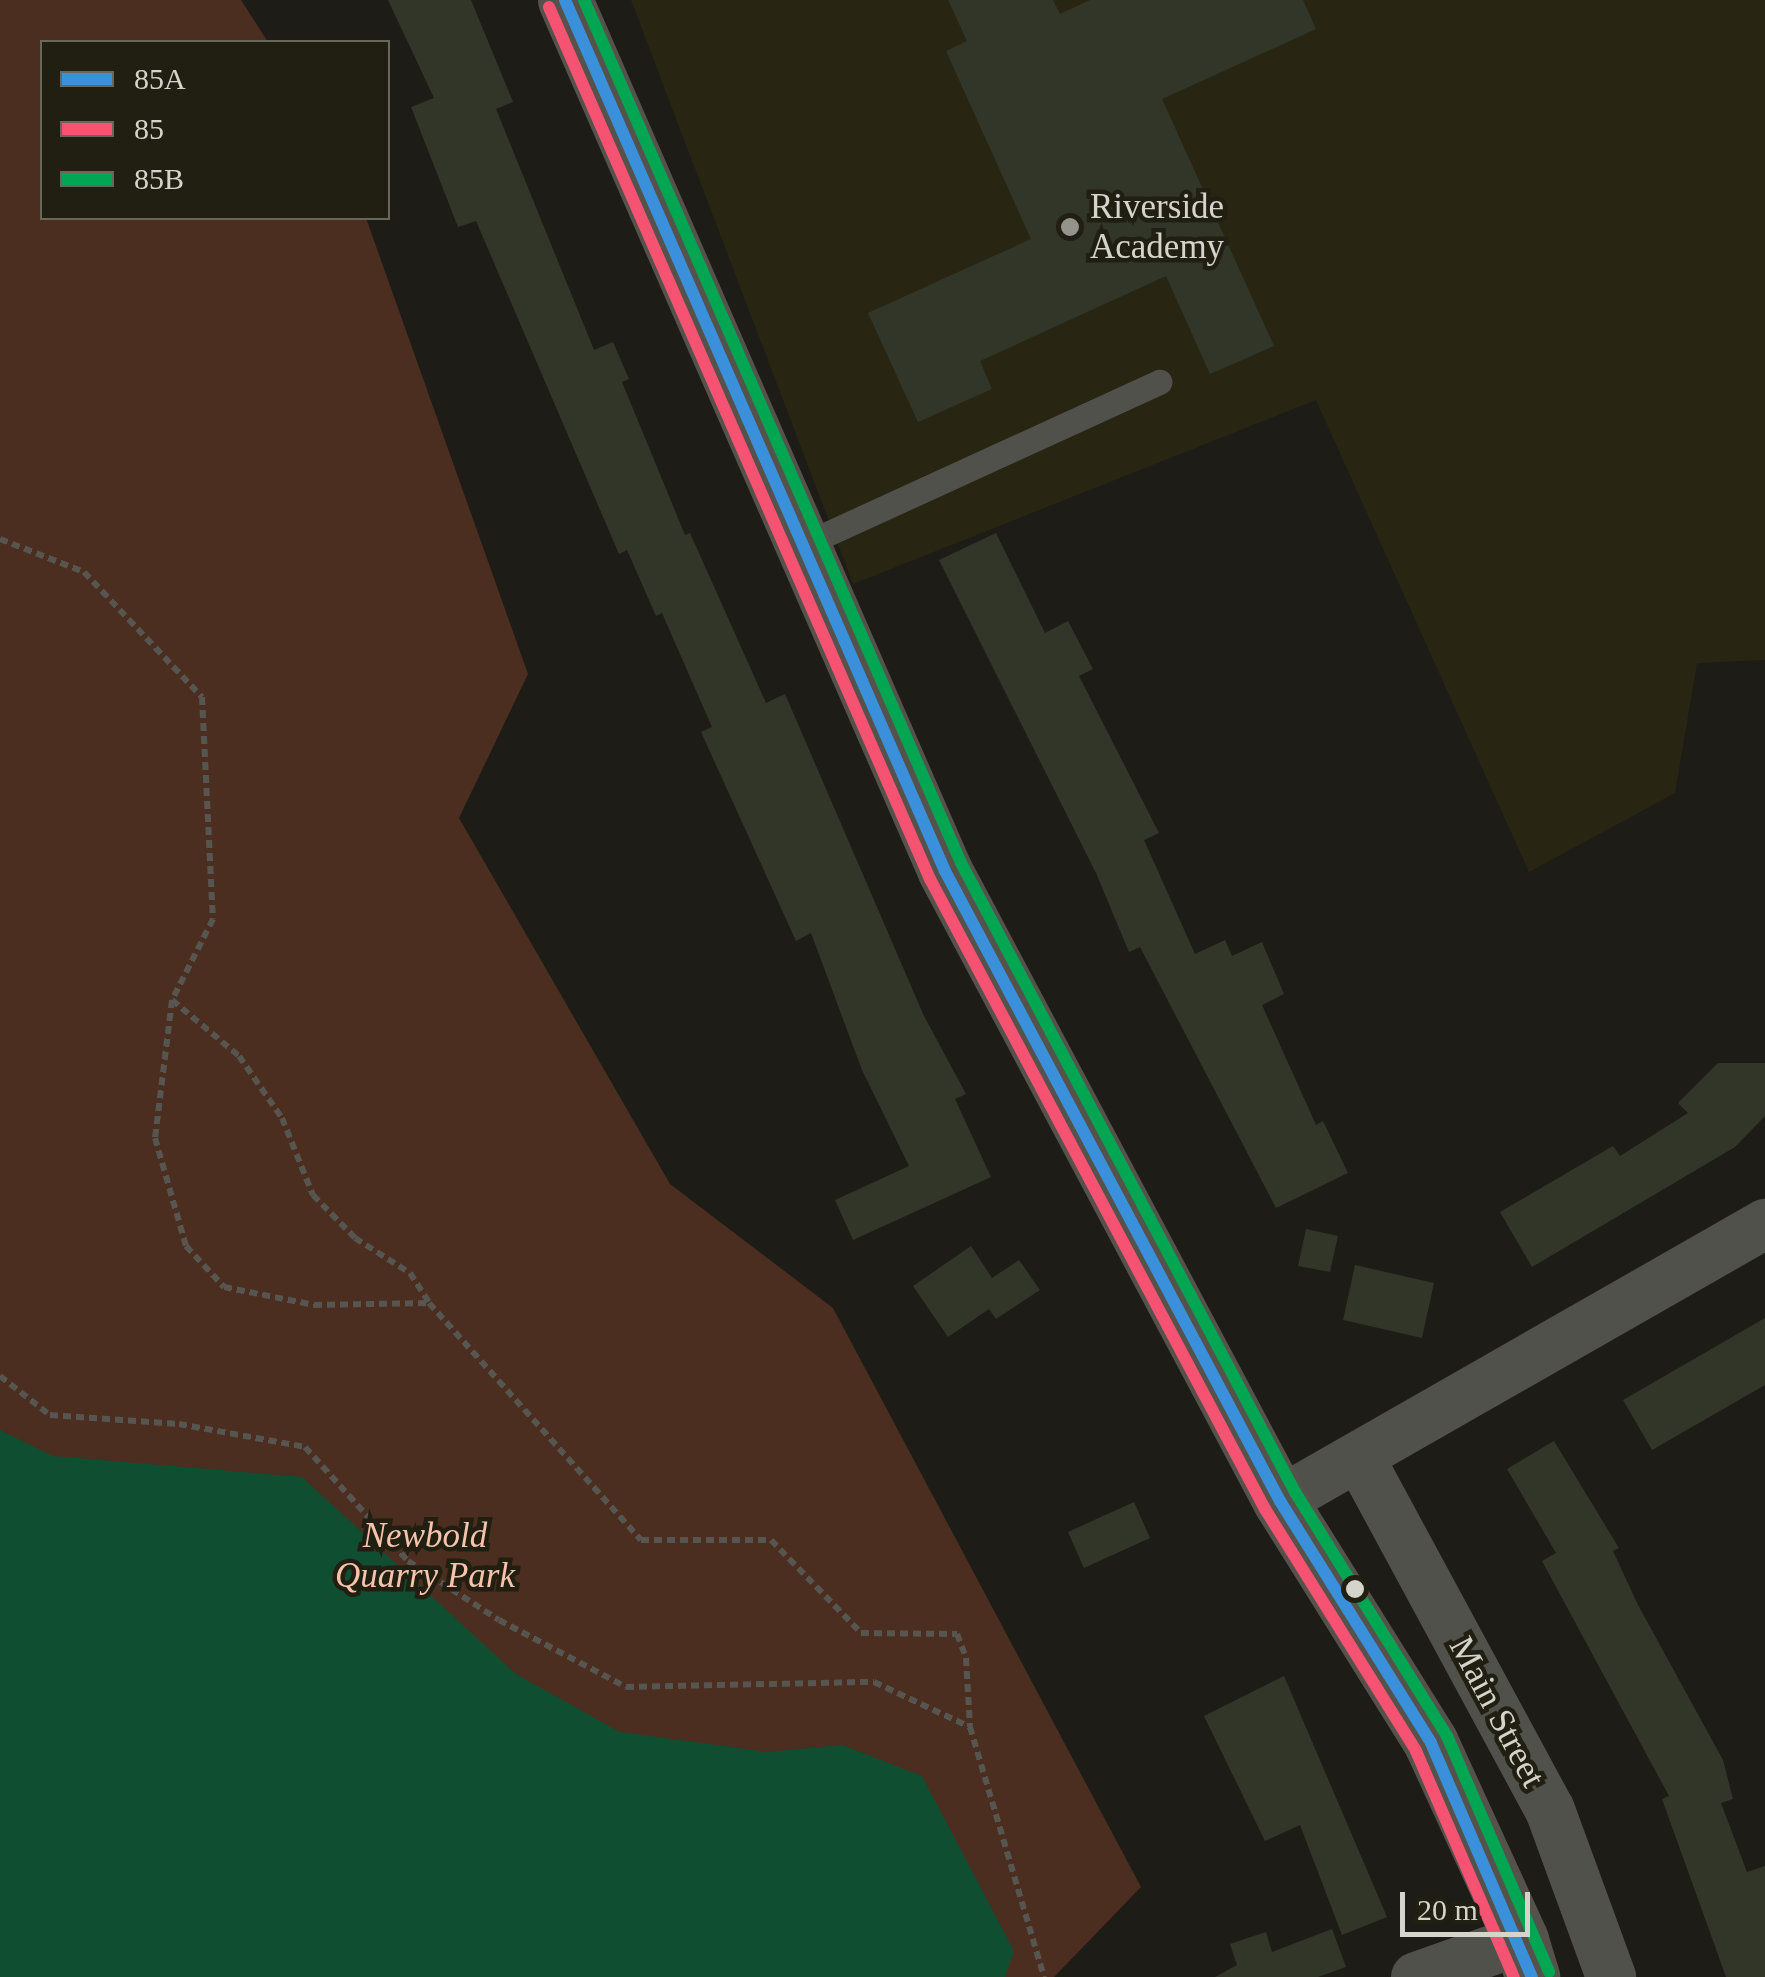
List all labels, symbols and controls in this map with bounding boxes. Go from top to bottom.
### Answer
legend [40,40,390,220]
text: 85A [134,62,186,95]
text: 85 [134,112,164,145]
text: 85B [134,162,184,195]
place label: Riverside Academy [1090,186,1224,268]
marker: Riverside Academy [1059,216,1081,238]
park label: Newbold Quarry Park [335,1515,515,1597]
unlabelled marker [1345,1579,1365,1599]
street label: Main Street [1440,1630,1554,1794]
scale bar [1405,1872,1535,1934]
text: 20 m [1417,1893,1478,1926]

